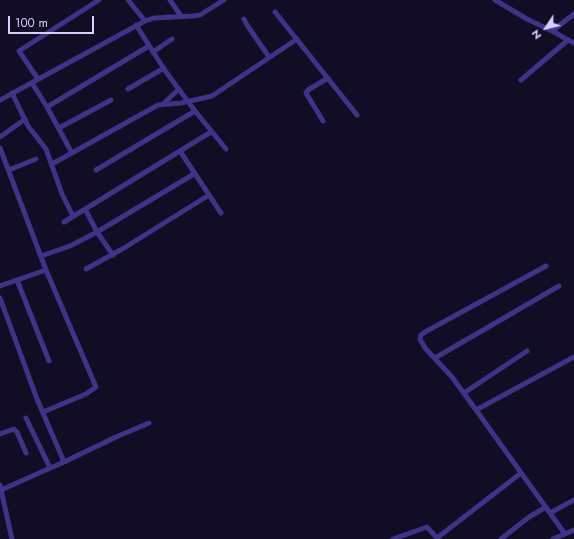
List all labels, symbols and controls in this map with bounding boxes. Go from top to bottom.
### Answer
scale bar [10,8,96,34]
north arrow [526,8,566,48]
text: 100 m [15,14,48,32]
text: N [527,27,545,43]

